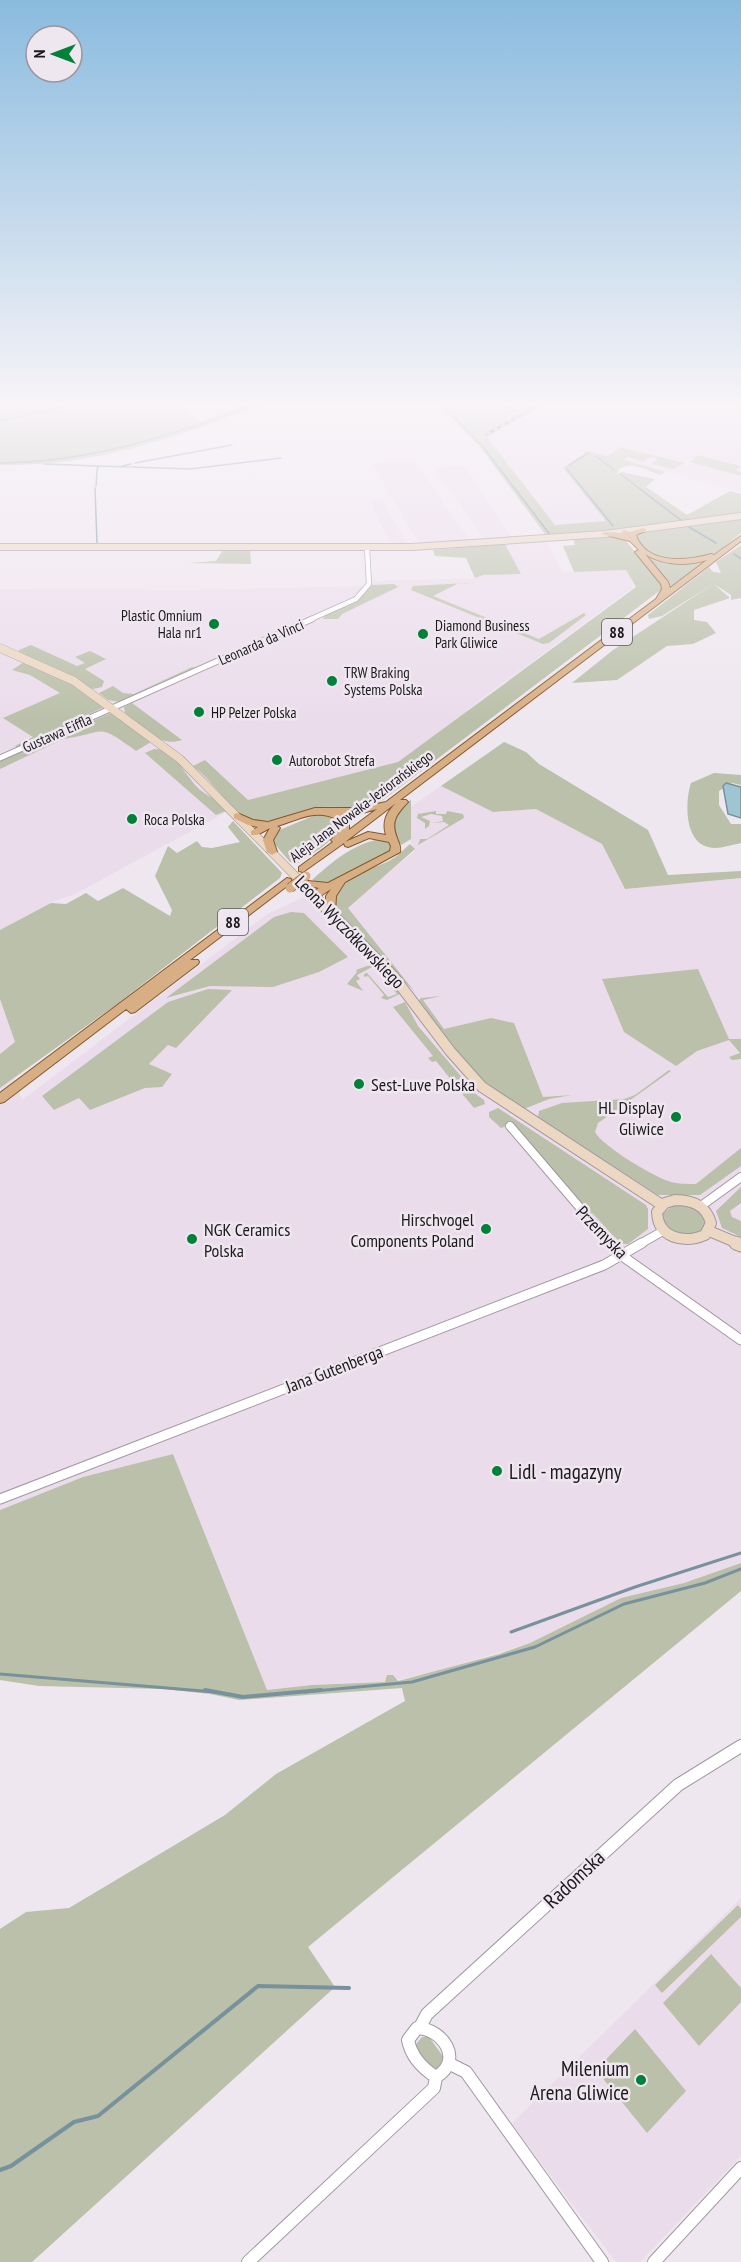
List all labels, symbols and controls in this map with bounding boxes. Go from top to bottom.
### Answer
north arrow [24,24,84,84]
text: N [29,50,49,58]
place label: Plastic Omnium Hala nr1 [121,606,202,642]
street label: Leonarda da Vinci [215,615,307,669]
place label: Diamond Business Park Gliwice [435,616,529,652]
marker: Plastic Omnium Hala nr1 [207,617,221,631]
road number: 88 [602,619,632,645]
marker: Diamond Business Park Gliwice [416,627,430,641]
place label: TRW Braking Systems Polska [344,663,423,699]
marker: TRW Braking Systems Polska [325,674,339,688]
place label: HP Pelzer Polska [211,703,296,722]
marker: HP Pelzer Polska [192,705,206,719]
street label: Gustawa Eiffla [19,709,95,757]
street label: Aleja Jana Nowaka-Jeziorańskiego [286,746,436,866]
place label: Autorobot Strefa [289,751,375,770]
marker: Autorobot Strefa [270,753,284,767]
place label: Roca Polska [144,810,205,829]
marker: Roca Polska [125,812,139,826]
street label: Leona Wyczółkowskiego [290,871,410,993]
road number: 88 [218,909,248,935]
place label: Sest-Luve Polska [371,1073,475,1096]
marker: Sest-Luve Polska [352,1077,366,1091]
place label: HL Display Gliwice [598,1096,664,1140]
marker: HL Display Gliwice [669,1110,683,1124]
street label: Przemyska [571,1201,633,1263]
place label: Hirschvogel Components Poland [351,1208,475,1252]
place label: NGK Ceramics Polska [204,1218,290,1262]
marker: Hirschvogel Components Poland [479,1222,493,1236]
marker: NGK Ceramics Polska [185,1232,199,1246]
street label: Jana Gutenberga [281,1340,386,1398]
place label: Lidl - magazyny [509,1458,622,1485]
marker: Lidl - magazyny [490,1464,504,1478]
street label: Radomska [538,1844,610,1914]
place label: Milenium Arena Gliwice [530,2055,629,2106]
marker: Milenium Arena Gliwice [634,2073,648,2087]

